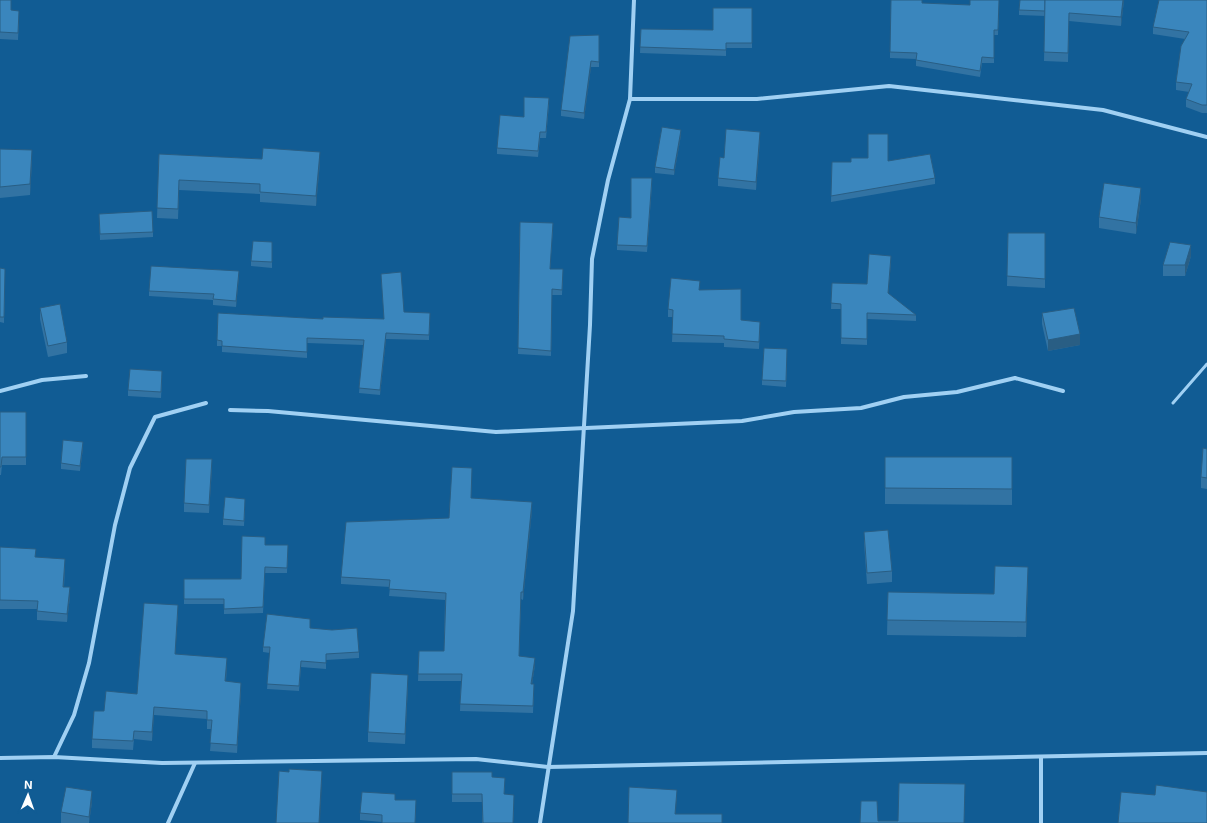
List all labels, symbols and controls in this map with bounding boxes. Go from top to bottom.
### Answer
north arrow [8,775,48,815]
text: N [24,778,33,792]

